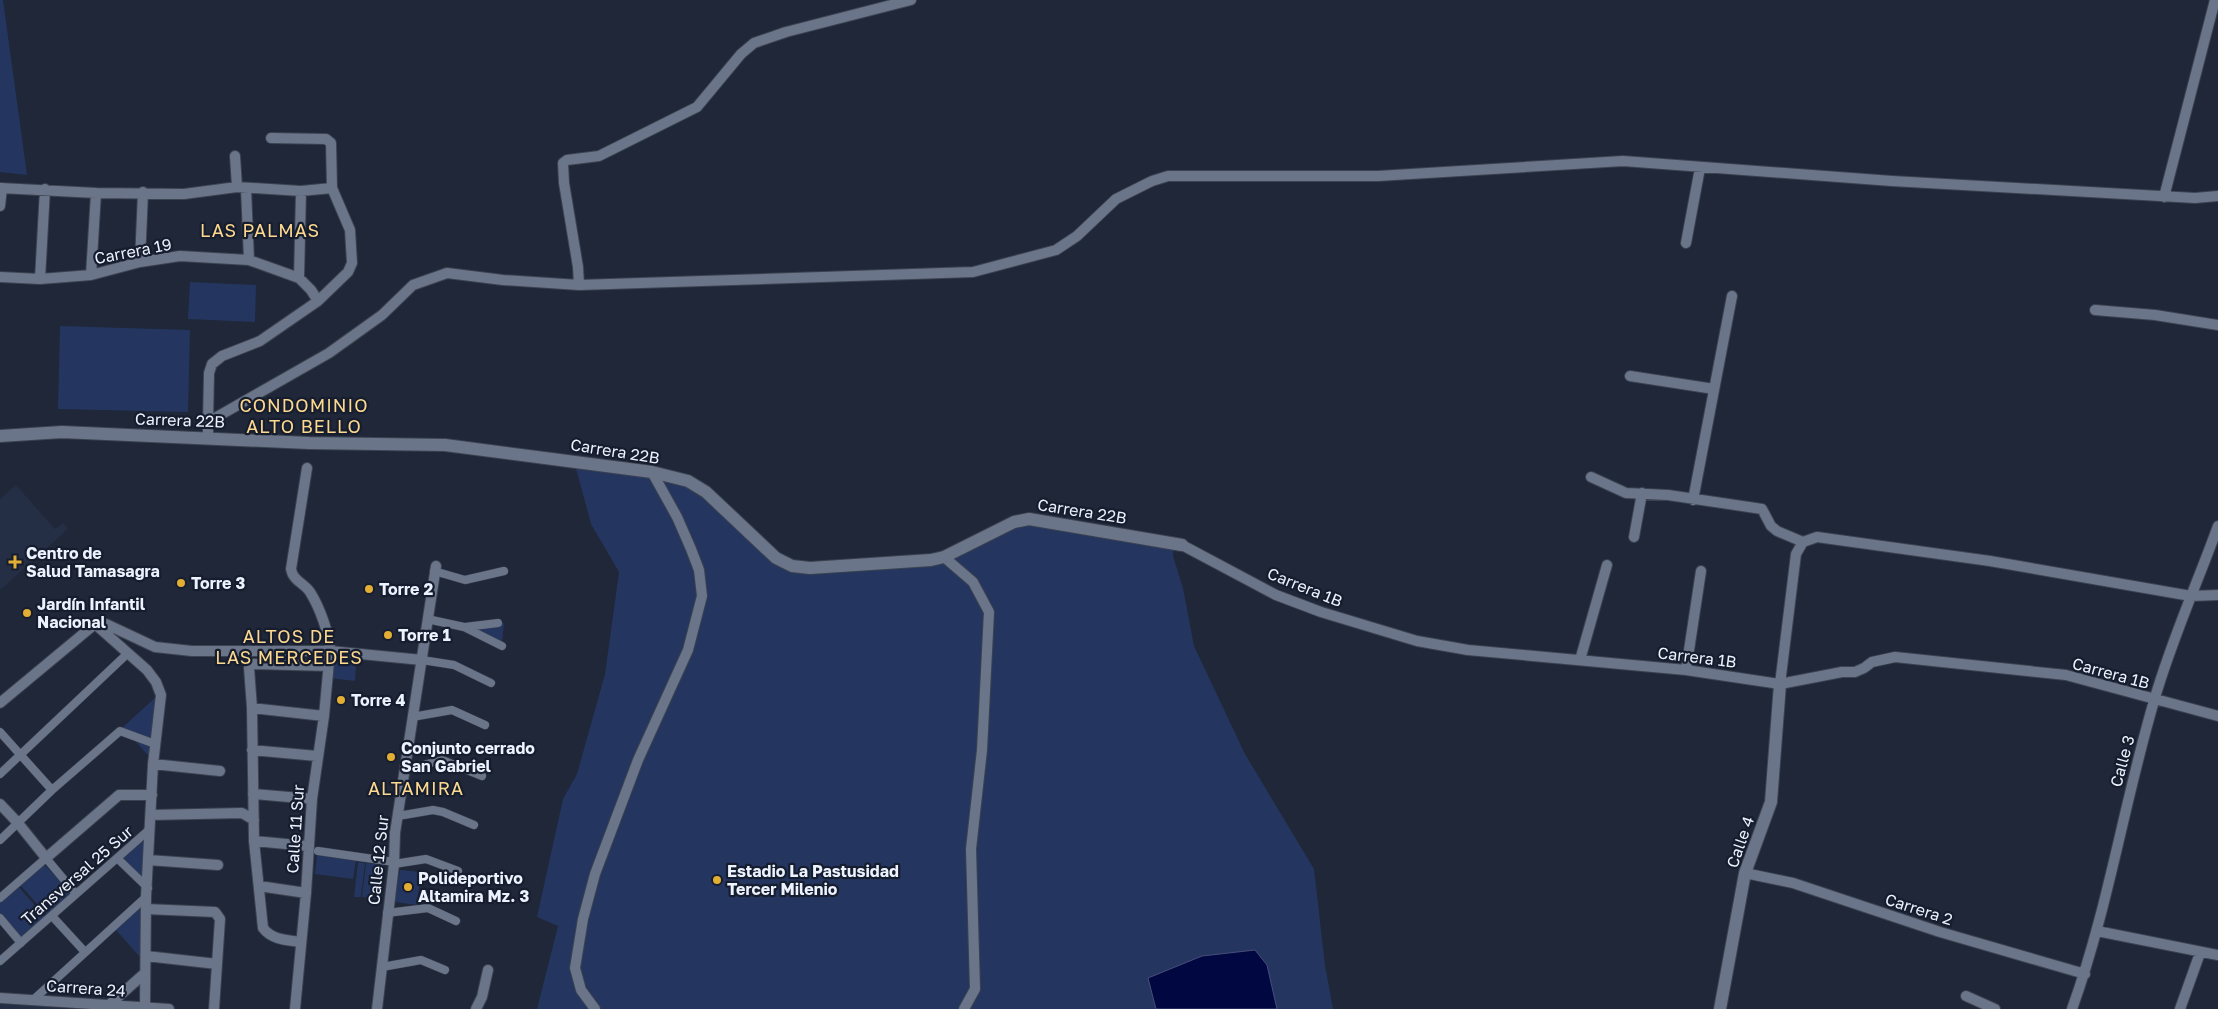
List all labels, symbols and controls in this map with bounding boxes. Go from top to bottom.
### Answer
district label: LAS PALMAS [200,219,320,241]
street label: Carrera 19 [93,234,173,268]
district label: CONDOMINIO ALTO BELLO [240,394,368,437]
street label: Carrera 22B [135,408,225,432]
street label: Carrera 22B [569,434,661,468]
street label: Carrera 22B [1036,494,1128,528]
place label: Centro de Salud Tamasagra [26,543,160,581]
marker: Centro de Salud Tamasagra [8,555,22,569]
street label: Carrera 1B [1265,563,1345,611]
place label: Torre 3 [191,573,245,593]
marker: Torre 3 [175,577,187,589]
place label: Torre 2 [379,579,433,599]
marker: Torre 2 [363,583,375,595]
place label: Jardín Infantil Nacional [37,594,146,632]
marker: Jardín Infantil Nacional [21,607,33,619]
district label: ALTOS DE LAS MERCEDES [215,625,363,668]
place label: Torre 1 [398,625,451,645]
marker: Torre 1 [382,629,394,641]
street label: Carrera 1B [1657,642,1737,672]
street label: Carrera 1B [2070,653,2152,693]
place label: Torre 4 [351,690,405,710]
marker: Torre 4 [335,694,347,706]
street label: Calle 3 [2106,733,2138,789]
place label: Conjunto cerrado San Gabriel [401,738,535,776]
marker: Conjunto cerrado San Gabriel [385,751,397,763]
district label: ALTAMIRA [368,777,464,799]
street label: Calle 11 Sur [282,784,308,874]
street label: Calle 12 Sur [363,814,393,906]
street label: Calle 4 [1722,814,1758,870]
street label: Transversal 25 Sur [17,821,137,929]
place label: Estadio La Pastusidad Tercer Milenio [727,861,899,899]
place label: Polideportivo Altamira Mz. 3 [418,868,529,906]
marker: Estadio La Pastusidad Tercer Milenio [711,874,723,886]
marker: Polideportivo Altamira Mz. 3 [402,881,414,893]
street label: Carrera 2 [1883,889,1955,929]
street label: Carrera 24 [46,975,126,1001]

